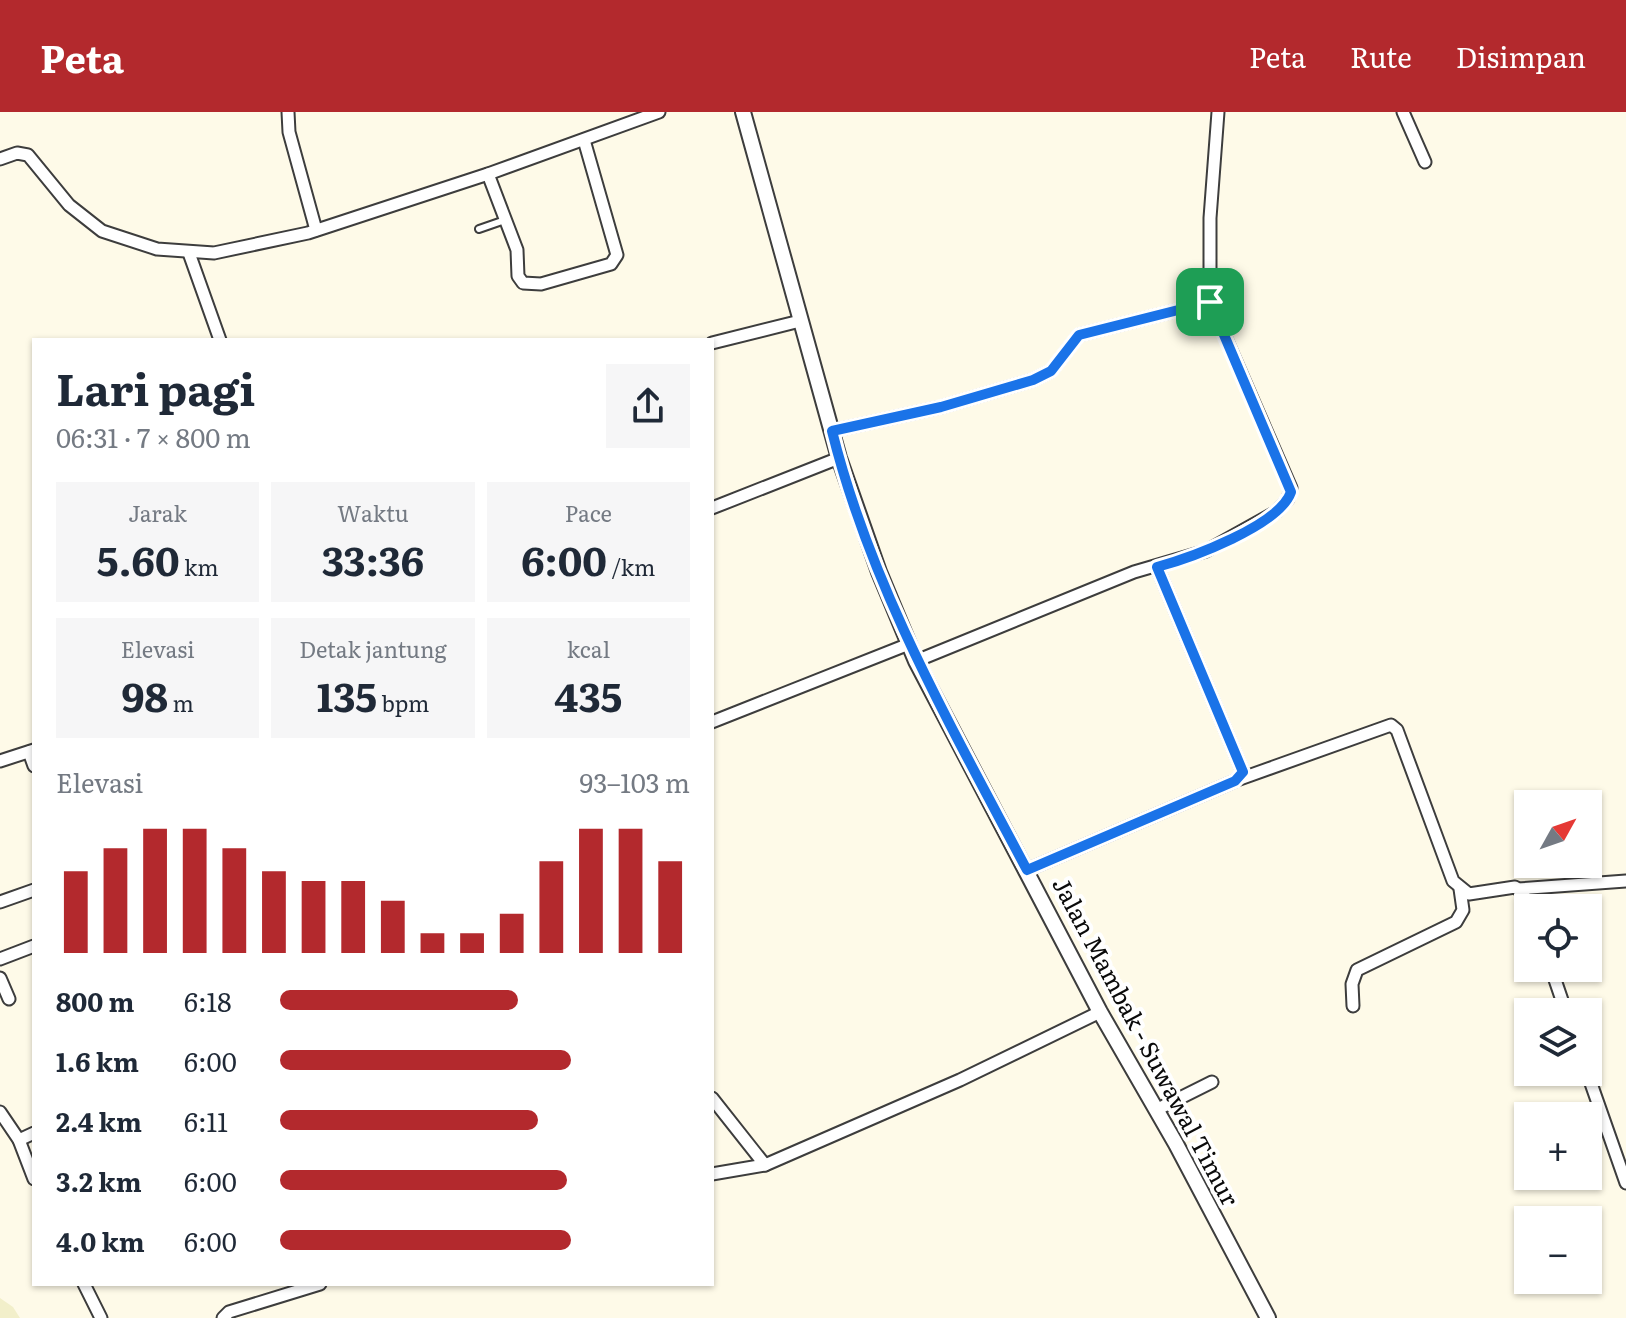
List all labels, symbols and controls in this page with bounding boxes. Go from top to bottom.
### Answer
text: Peta [40,28,124,85]
text: Peta [1249,35,1306,77]
text: Rute [1350,35,1412,77]
text: Disimpan [1456,35,1586,77]
pin [1176,268,1244,336]
icon: arrive [1188,280,1232,324]
text: Lari pagi [56,354,255,420]
button: share [606,364,690,448]
text: 06:31 · 7 × 800 m [56,417,251,456]
text: Jarak [128,496,187,529]
text: Waktu [337,496,409,529]
text: Pace [565,496,612,529]
text: 5.60 [97,529,180,588]
text: 33:36 [322,529,424,588]
text: 6:00 [521,529,607,588]
text: km [180,550,219,583]
text: /km [607,550,655,583]
text: Elevasi [121,632,195,665]
text: Detak jantung [299,632,447,665]
text: kcal [567,632,610,665]
text: 98 [121,665,168,724]
text: 135 [317,665,377,724]
text: 435 [554,665,622,724]
text: m [168,686,194,719]
text: bpm [377,686,429,719]
text: Elevasi [56,762,143,801]
text: 93–103 m [580,762,690,801]
north arrow [1514,790,1602,878]
map controls [1514,790,1602,1294]
street label: Jalan Mambak - Suwawal Timur [1045,870,1249,1212]
button: locate [1514,894,1602,982]
text: 800 m [56,981,134,1020]
text: 6:18 [184,981,232,1020]
button: layers [1514,998,1602,1086]
text: 1.6 km [56,1041,139,1080]
text: 6:00 [184,1041,237,1080]
text: 2.4 km [56,1101,142,1140]
text: 6:11 [184,1101,228,1140]
button: + [1514,1102,1602,1190]
text: 3.2 km [56,1161,142,1200]
text: 6:00 [184,1161,237,1200]
button: − [1514,1206,1602,1294]
text: 4.0 km [56,1221,145,1260]
text: 6:00 [184,1221,237,1260]

